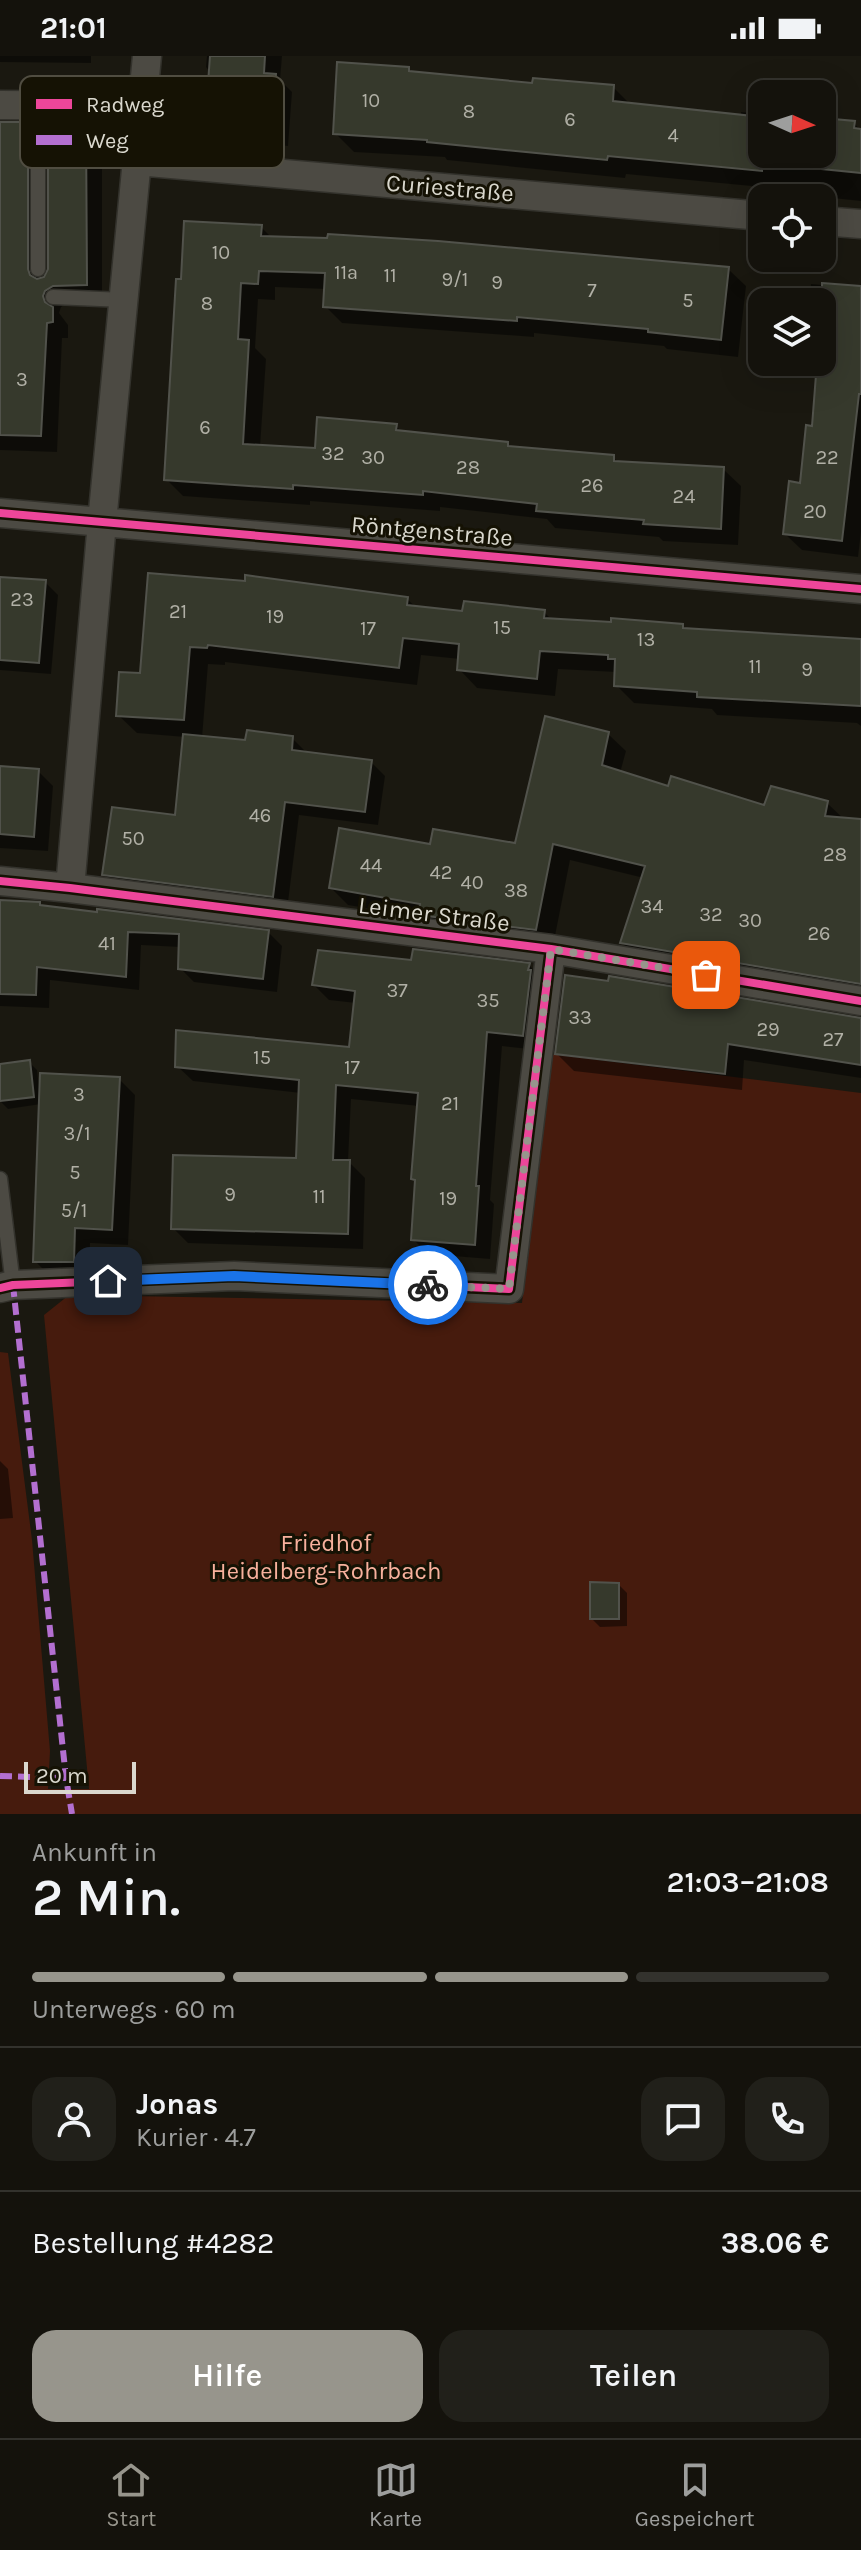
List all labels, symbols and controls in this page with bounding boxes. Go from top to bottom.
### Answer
text: 21:01 [40,10,107,46]
legend [20,76,284,168]
north arrow [748,80,836,168]
map controls [748,80,836,376]
house number: 10 [362,89,380,112]
text: Radweg [86,92,165,118]
house number: 8 [463,100,475,123]
house number: 6 [564,108,576,131]
house number: 4 [667,124,679,147]
text: Weg [86,128,129,154]
street label: Curiestraße [385,168,515,208]
button: locate [748,184,836,272]
house number: 10 [212,241,230,264]
house number: 11a [334,261,358,284]
house number: 11 [383,264,397,287]
house number: 9/1 [442,268,468,291]
house number: 9 [491,271,503,294]
house number: 7 [587,279,597,302]
button: layers [748,288,836,376]
house number: 5 [682,289,694,312]
house number: 8 [201,292,213,315]
house number: 3 [16,368,28,391]
house number: 6 [199,416,211,439]
house number: 32 [321,442,345,465]
house number: 30 [361,446,385,469]
house number: 22 [815,446,839,469]
house number: 28 [456,456,480,479]
house number: 26 [580,474,604,497]
house number: 24 [673,485,695,508]
house number: 20 [803,500,827,523]
street label: Röntgenstraße [350,510,514,552]
house number: 23 [10,588,34,611]
house number: 21 [169,600,187,623]
house number: 19 [266,605,284,628]
house number: 15 [493,616,511,639]
house number: 17 [360,617,377,640]
house number: 13 [637,628,655,651]
house number: 11 [748,655,762,678]
house number: 9 [801,658,813,681]
house number: 46 [249,804,271,827]
house number: 50 [121,827,145,850]
house number: 28 [823,843,847,866]
house number: 44 [360,854,382,877]
house number: 42 [430,861,452,884]
house number: 40 [460,871,484,894]
house number: 38 [504,879,528,902]
street label: Leimer Straße [357,891,511,937]
house number: 34 [641,895,663,918]
house number: 32 [699,903,723,926]
house number: 30 [738,909,762,932]
house number: 26 [807,922,831,945]
house number: 41 [98,932,116,955]
pin [672,941,740,1009]
icon: bag [684,953,728,997]
house number: 37 [386,979,408,1002]
house number: 35 [476,989,500,1012]
house number: 33 [568,1006,592,1029]
house number: 29 [756,1018,780,1041]
house number: 27 [823,1028,844,1051]
house number: 15 [253,1046,271,1069]
house number: 17 [344,1056,361,1079]
house number: 3 [73,1083,85,1106]
house number: 21 [441,1092,459,1115]
house number: 3/1 [63,1122,91,1145]
house number: 5 [69,1161,81,1184]
house number: 9 [224,1183,236,1206]
house number: 11 [312,1185,326,1208]
house number: 19 [439,1187,457,1210]
house number: 5/1 [61,1199,87,1222]
courier [388,1245,468,1325]
pin [74,1247,142,1315]
icon: home [86,1259,130,1303]
icon: bike [406,1263,450,1307]
park label: Friedhof Heidelberg-Rohrbach [211,1529,441,1585]
scale bar [24,1758,136,1794]
text: 20 m [36,1763,88,1789]
text: Ankunft in [32,1837,157,1868]
text: 21:03–21:08 [666,1864,829,1900]
text: 2 Min. [32,1867,181,1928]
text: Unterwegs · 60 m [32,1994,236,2025]
button: person [32,2077,116,2161]
button: chat [641,2077,725,2161]
button: phone [745,2077,829,2161]
text: Jonas [136,2086,218,2122]
text: Kurier · 4.7 [136,2122,256,2153]
text: Bestellung #4282 [32,2225,274,2261]
text: 38.06 € [721,2225,829,2261]
button: Hilfe [32,2330,423,2422]
button: Teilen [439,2330,829,2422]
tab: Start [106,2458,156,2532]
tab: Karte [369,2458,422,2532]
tab: Gespeichert [635,2458,755,2532]

